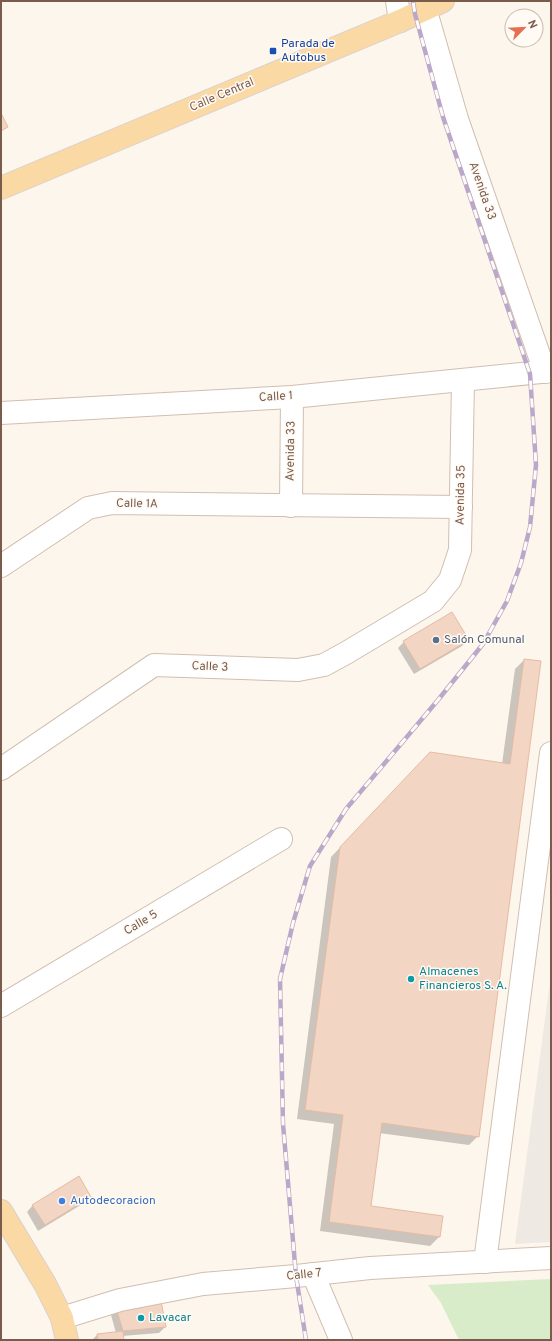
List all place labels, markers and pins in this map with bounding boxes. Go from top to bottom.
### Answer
place label: Parada de Autobus [281,36,335,66]
marker: Parada de Autobus [268,46,278,56]
place label: Salón Comunal [444,632,525,648]
marker: Salón Comunal [431,635,441,645]
place label: Almacenes Financieros S. A. [419,964,507,994]
marker: Almacenes Financieros S. A. [406,974,416,984]
place label: Autodecoracion [70,1193,156,1209]
marker: Autodecoracion [57,1196,67,1206]
place label: Lavacar [149,1310,192,1326]
marker: Lavacar [136,1313,146,1323]

